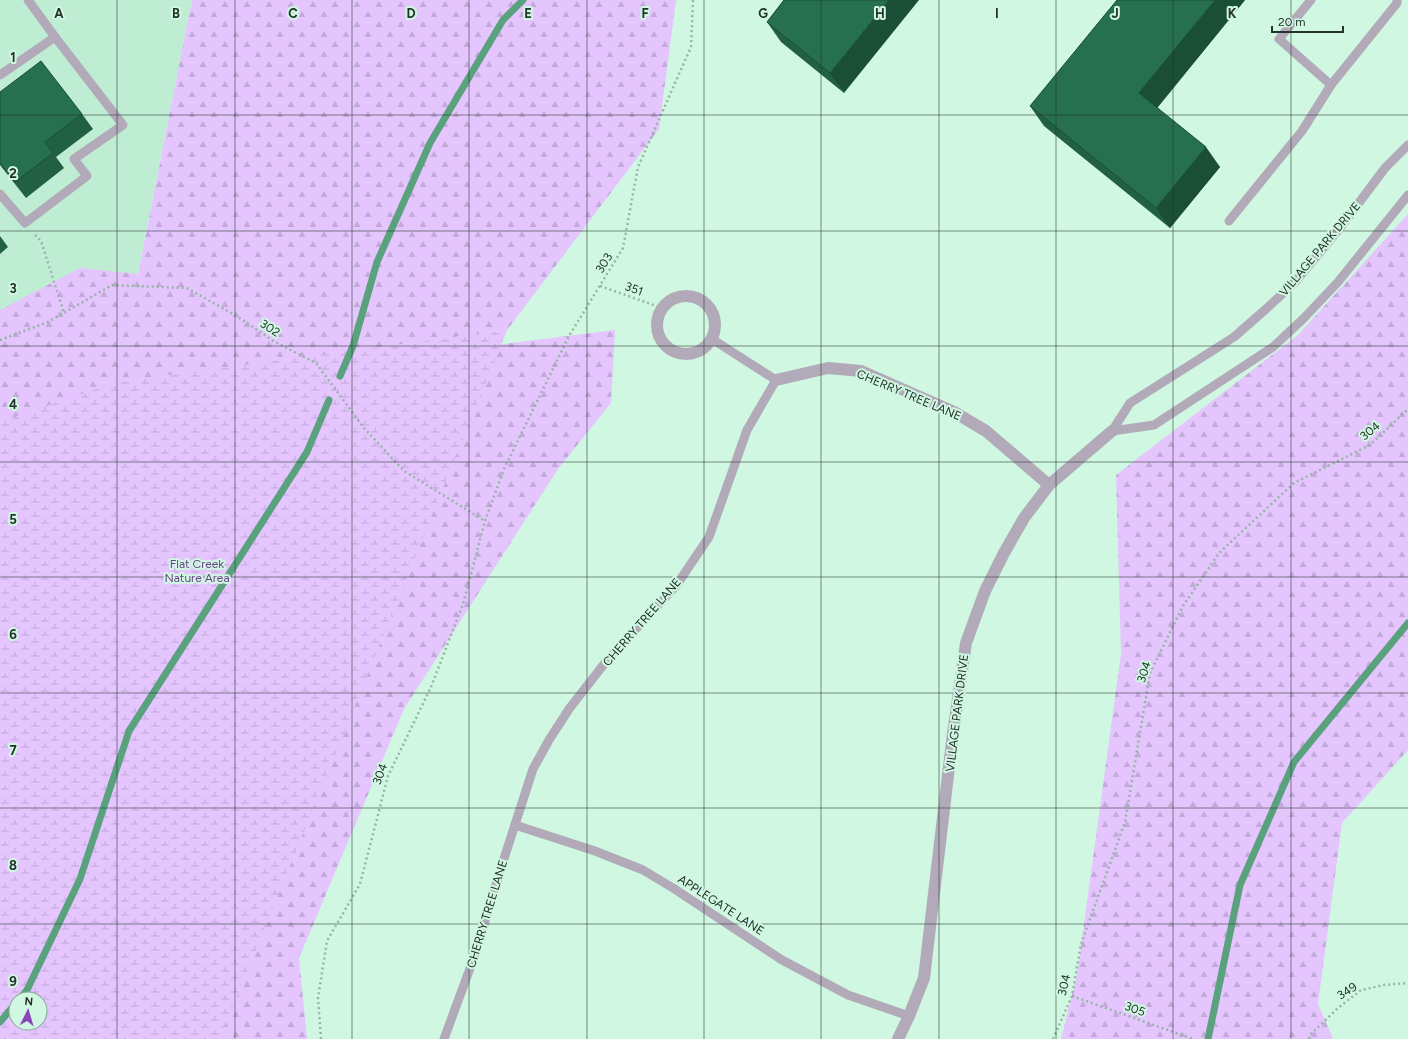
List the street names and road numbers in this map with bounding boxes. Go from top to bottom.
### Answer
street label: VILLAGE PARK DRIVE [1277,199,1363,299]
street label: 303 [593,250,615,276]
street label: 351 [623,279,645,299]
street label: 302 [257,316,283,340]
street label: CHERRY TREE LANE [855,367,963,423]
street label: 304 [1357,418,1383,443]
street label: CHERRY TREE LANE [600,575,684,669]
street label: VILLAGE PARK DRIVE [943,653,971,773]
street label: 304 [1134,659,1154,684]
street label: 304 [370,761,390,787]
street label: CHERRY TREE LANE [464,858,510,970]
street label: APPLEGATE LANE [675,872,767,938]
street label: 304 [1055,972,1073,997]
street label: 349 [1334,979,1360,1003]
street label: 305 [1123,999,1147,1019]

